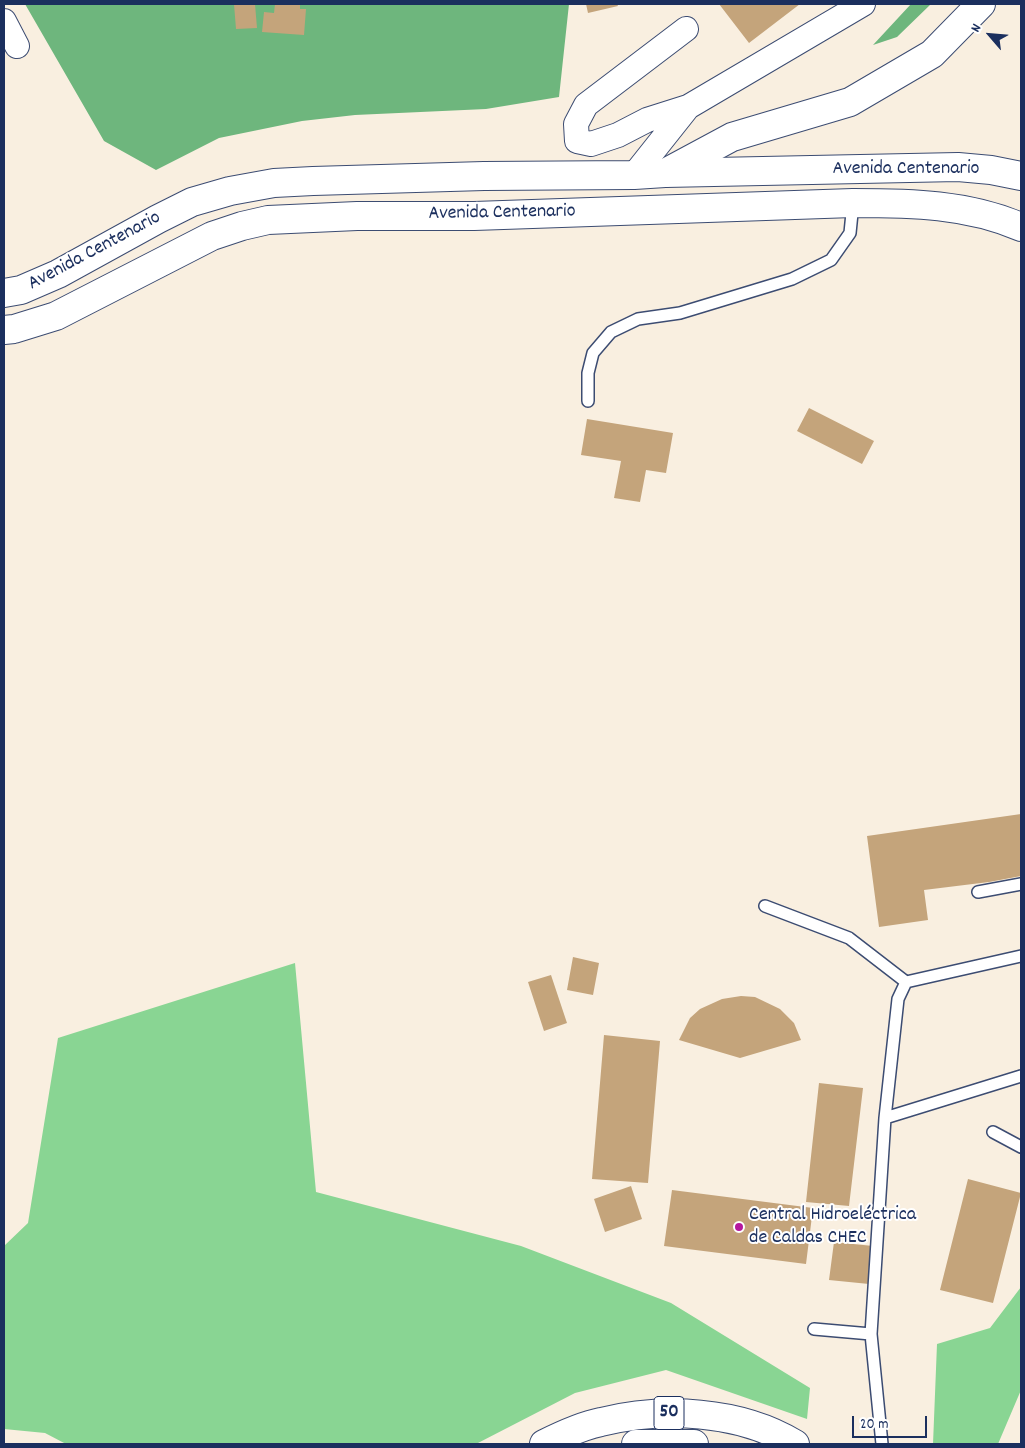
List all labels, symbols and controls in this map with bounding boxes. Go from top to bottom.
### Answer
north arrow [965,10,1015,60]
text: N [966,21,987,36]
street label: Avenida Centenario [833,158,979,182]
street label: Avenida Centenario [428,201,576,227]
street label: Avenida Centenario [24,207,166,297]
place label: Central Hidroeléctrica de Caldas CHEC [749,1204,916,1251]
marker: Central Hidroeléctrica de Caldas CHEC [733,1221,745,1233]
road number: 50 [654,1396,684,1430]
scale bar [855,1406,930,1438]
text: 20 m [860,1414,888,1436]

